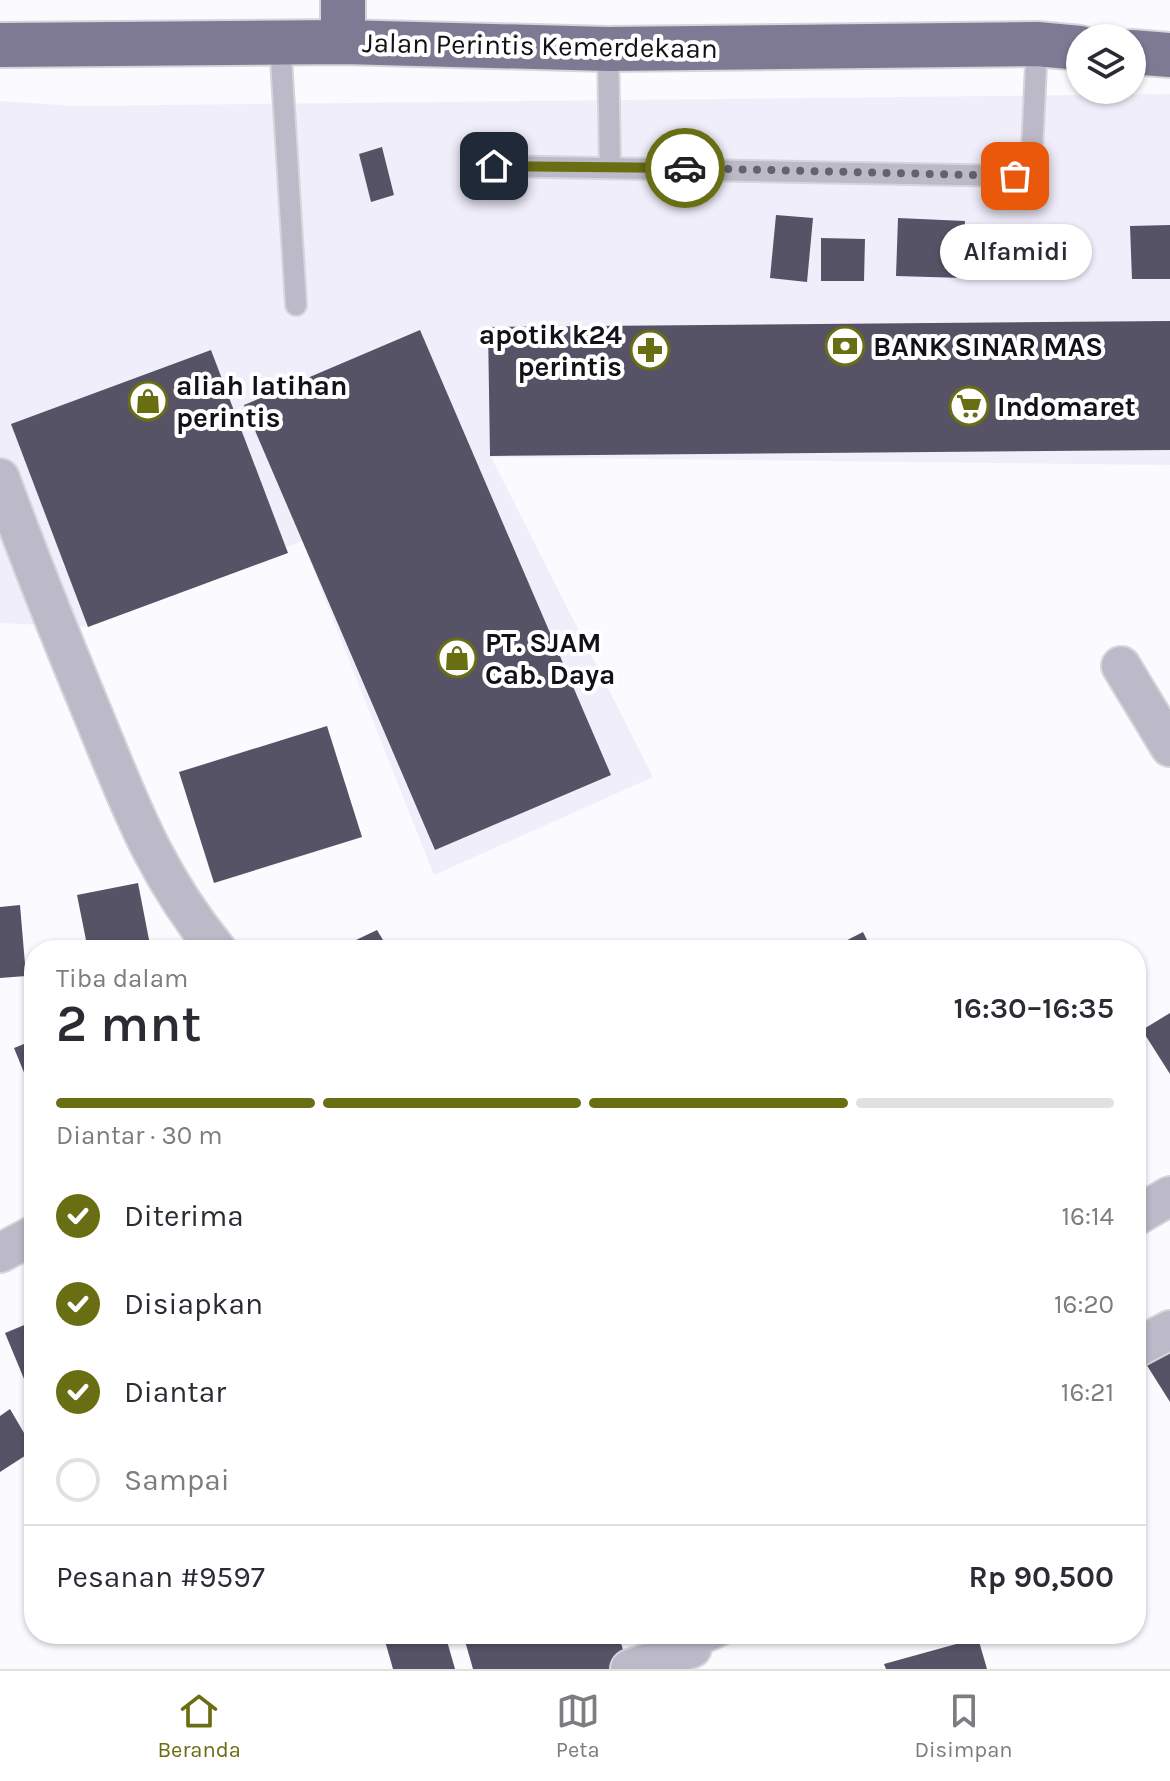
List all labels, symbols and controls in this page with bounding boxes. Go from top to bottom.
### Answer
map controls [1066,24,1146,104]
button: layers [1066,24,1146,104]
street label: Jalan Perintis Kemerdekaan [362,26,718,65]
courier [645,128,725,208]
pin [460,132,528,200]
pin [981,142,1049,210]
icon: home [472,144,516,188]
icon: car [663,146,707,190]
icon: bag [993,154,1037,198]
callout: Alfamidi [939,224,1091,280]
text: Alfamidi [964,236,1068,267]
place label: apotik k24 perintis [479,318,622,383]
bank icon: BANK SINAR MAS [824,325,866,367]
pharmacy icon: apotik k24 perintis [629,329,671,371]
place label: BANK SINAR MAS [873,330,1103,363]
place label: aliah latihan perintis [176,369,347,434]
shop icon: aliah latihan perintis [127,380,169,422]
supermarket icon: Indomaret [948,385,990,427]
place label: Indomaret [997,390,1136,423]
place label: PT. SJAM Cab. Daya [485,626,616,691]
shop icon: PT. SJAM Cab. Daya [436,637,478,679]
text: Tiba dalam [56,963,188,994]
text: 16:30–16:35 [954,990,1114,1026]
text: 2 mnt [56,993,202,1054]
text: Diantar · 30 m [56,1120,223,1151]
icon: check [56,1194,100,1238]
text: Diterima [124,1198,244,1234]
text: 16:14 [1061,1201,1114,1232]
icon: check [56,1282,100,1326]
text: Disiapkan [124,1286,263,1322]
text: 16:20 [1054,1289,1114,1320]
icon: check [56,1370,100,1414]
text: Diantar [124,1374,226,1410]
text: 16:21 [1061,1377,1114,1408]
text: Sampai [124,1462,230,1498]
text: Pesanan #9597 [56,1559,265,1595]
text: Rp 90,500 [969,1559,1114,1595]
tab: Beranda [157,1689,241,1763]
tab: Peta [556,1689,600,1763]
tab: Disimpan [915,1689,1013,1763]

